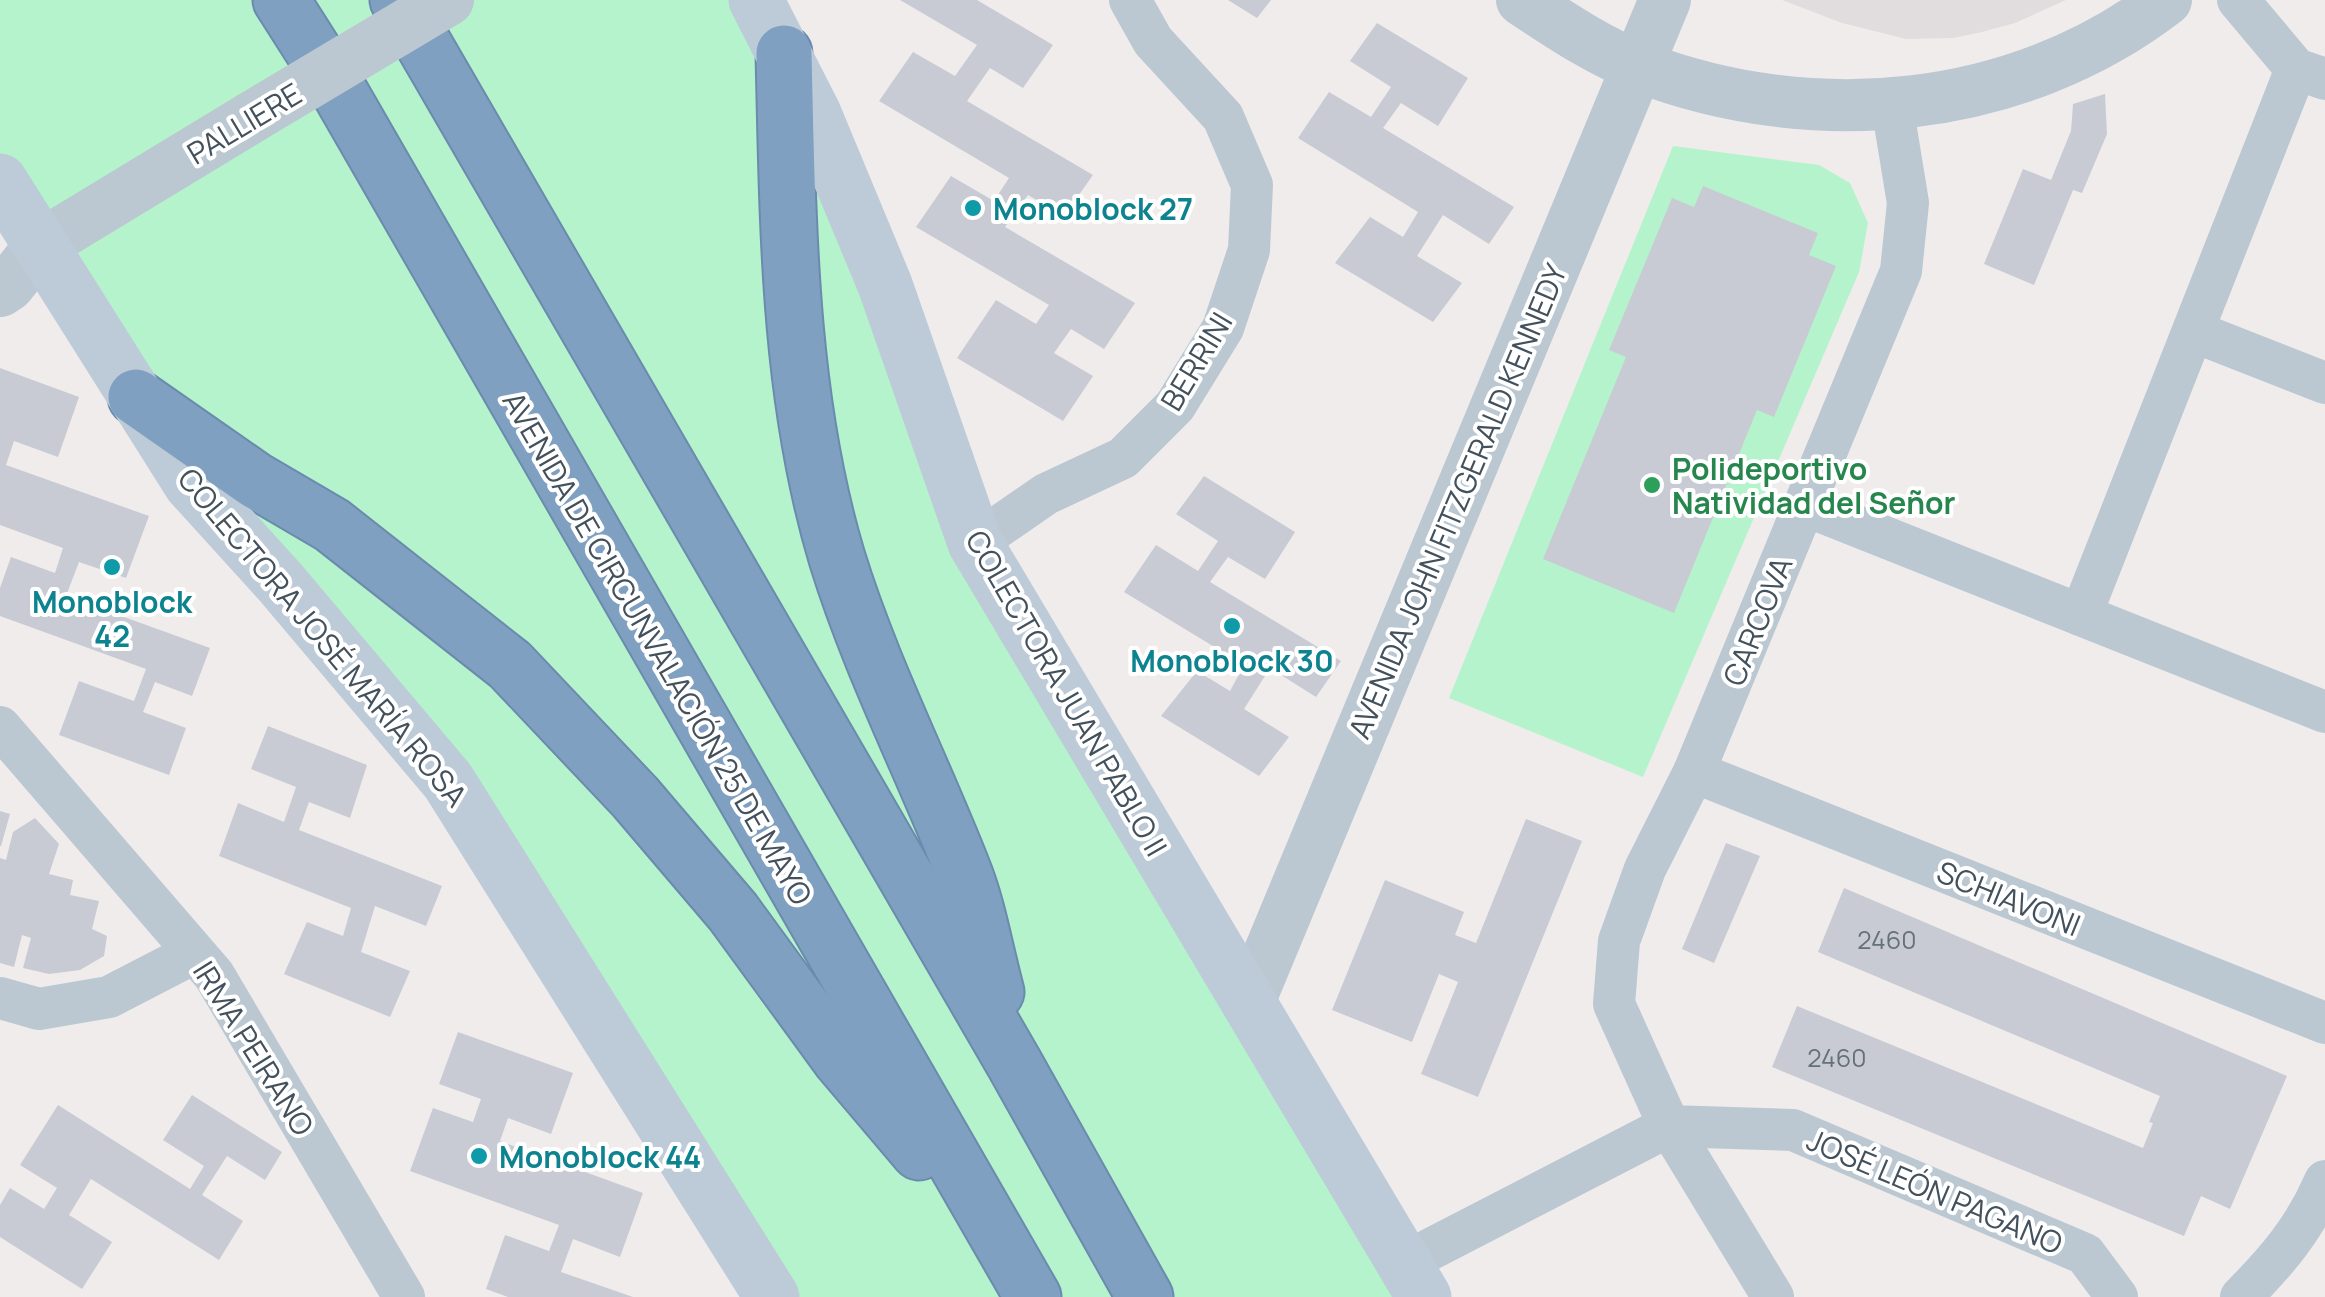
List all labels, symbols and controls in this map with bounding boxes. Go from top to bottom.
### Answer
street label: PALLIERE [179,73,309,173]
place label: Monoblock 27 [993,188,1193,229]
marker: Monoblock 27 [962,197,984,219]
street label: AVENIDA JOHN FITZGERALD KENNEDY [1338,257,1576,745]
street label: BERRINI [1151,304,1241,418]
street label: AVENIDA DE CIRCUNVALACIÓN 25 DE MAYO [494,384,822,912]
place label: Polideportivo Natividad del Señor [1672,448,1956,523]
street label: COLECTORA JOSÉ MARÍA ROSA [169,459,477,815]
marker: Polideportivo Natividad del Señor [1641,474,1663,496]
street label: COLECTORA JUAN PABLO II [957,523,1177,863]
street label: CARCOVA [1713,550,1801,692]
marker: Monoblock 42 [101,556,123,578]
place label: Monoblock 42 [32,581,193,656]
marker: Monoblock 30 [1221,615,1243,637]
place label: Monoblock 30 [1130,640,1334,681]
street label: SCHIAVONI [1931,851,2087,945]
house number: 2460 [1857,922,1917,957]
street label: IRMA PEIRANO [184,953,324,1143]
house number: 2460 [1807,1040,1867,1075]
street label: JOSÉ LEÓN PAGANO [1801,1119,2069,1263]
place label: Monoblock 44 [499,1136,701,1177]
marker: Monoblock 44 [468,1145,490,1167]

